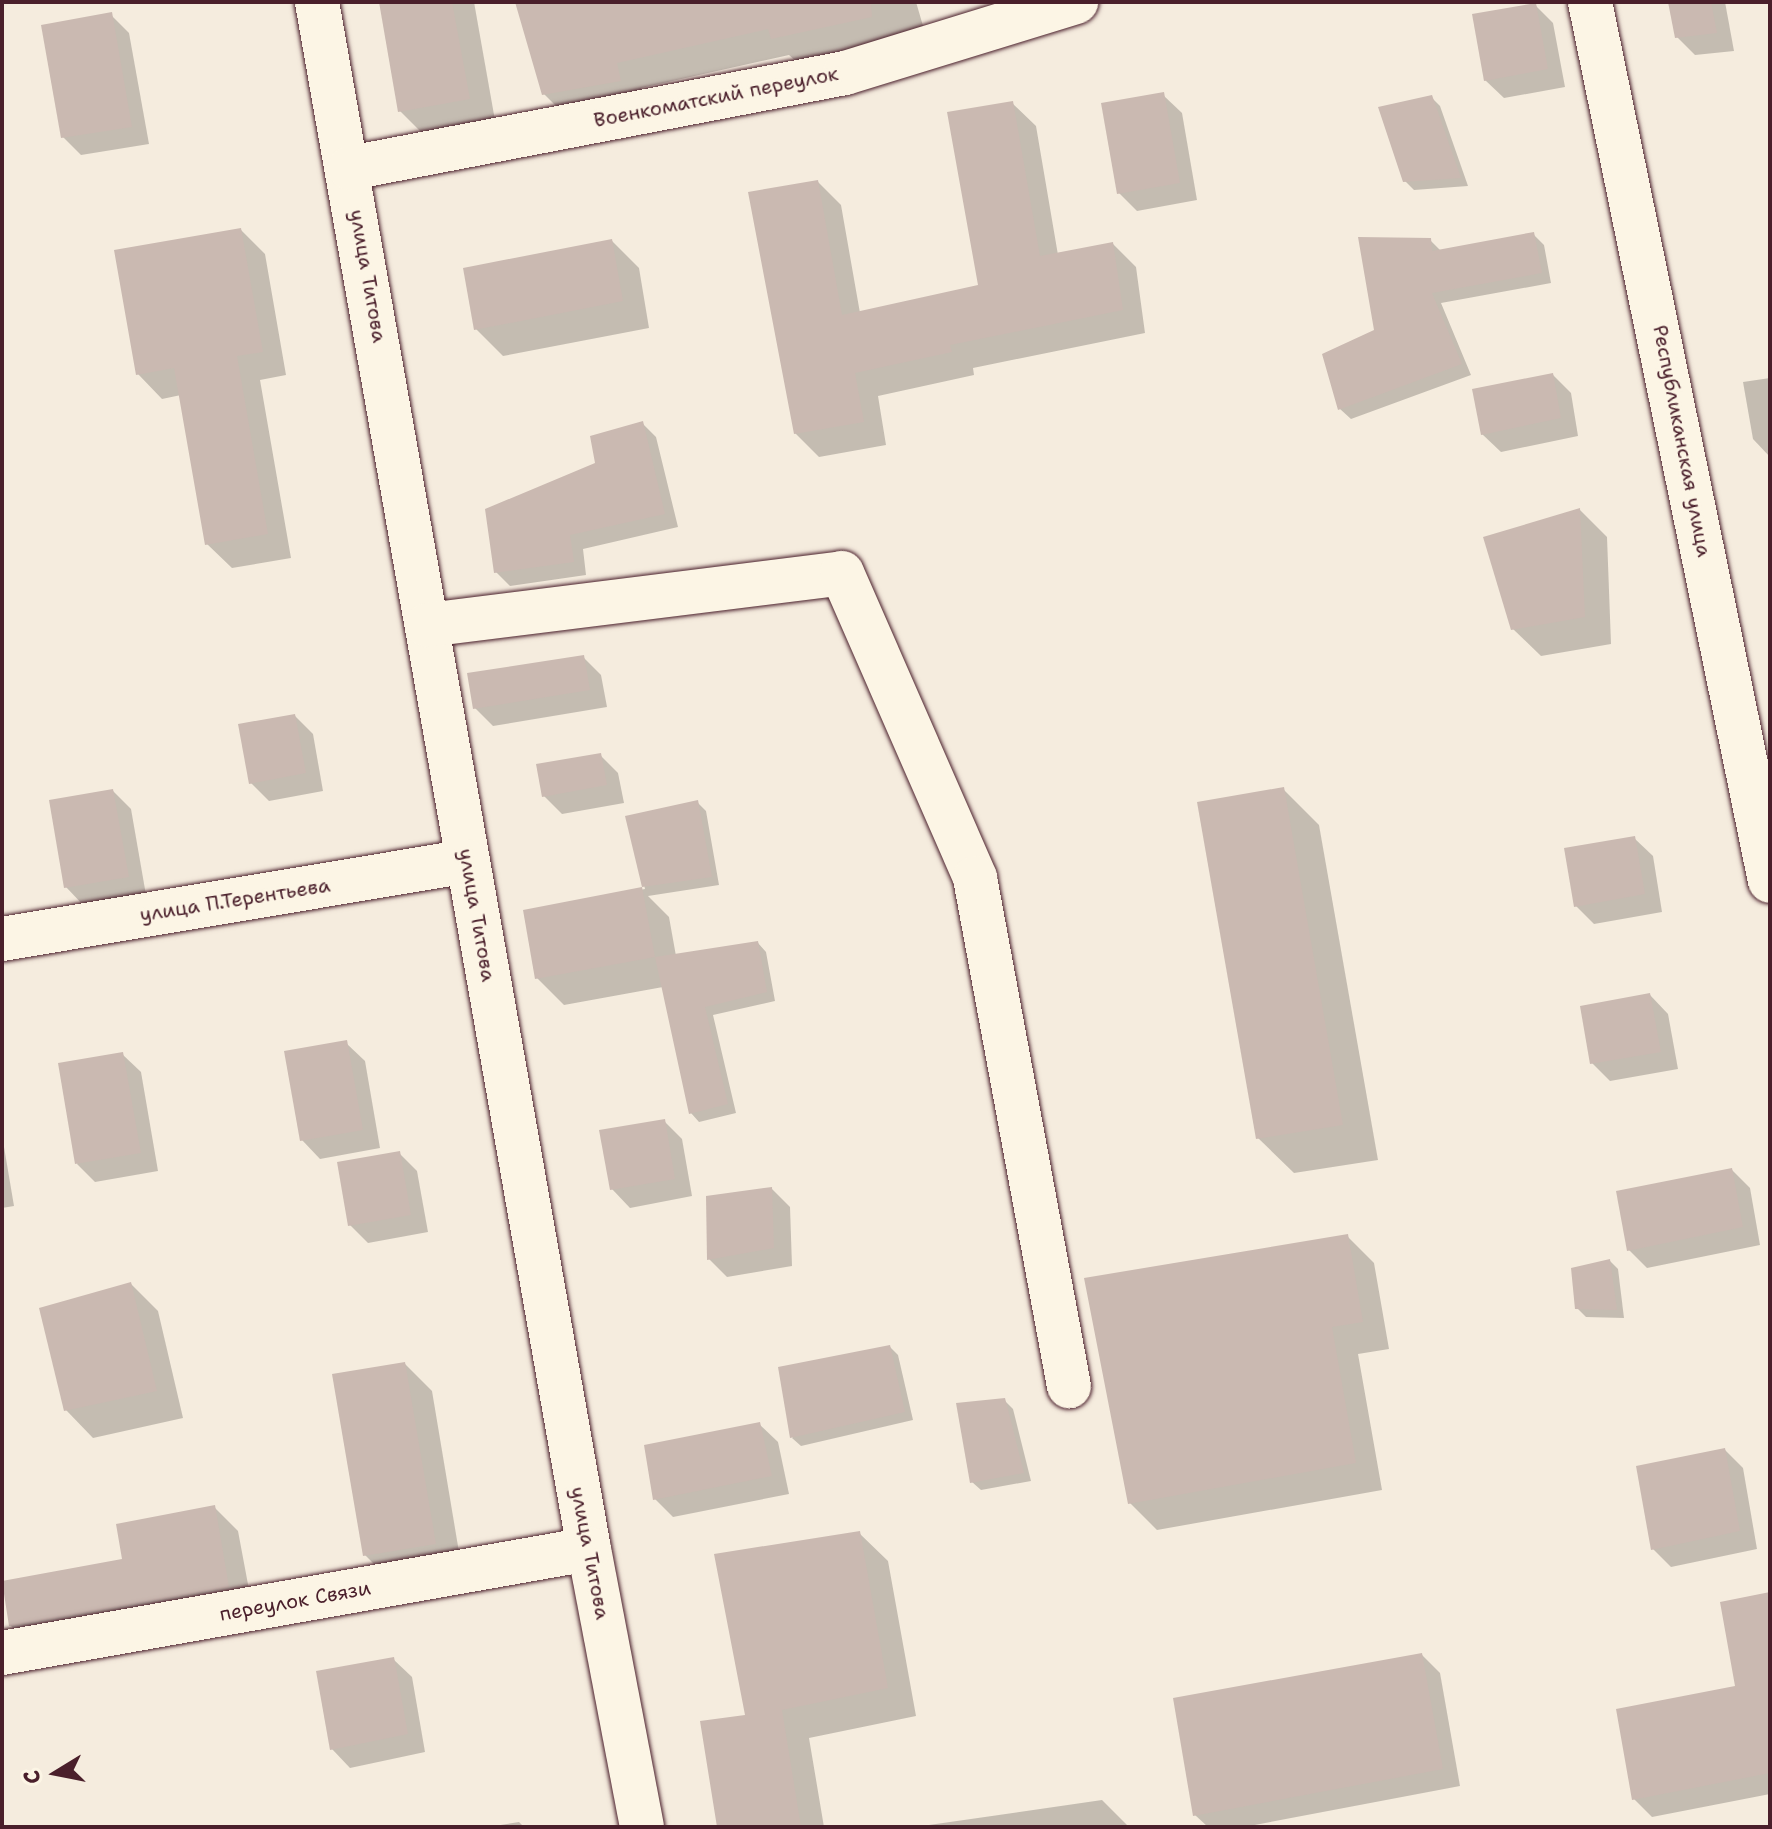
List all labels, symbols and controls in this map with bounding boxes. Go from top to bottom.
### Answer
street label: Военкоматский переулок [592,61,840,133]
street label: улица Титова [344,208,392,344]
street label: Республиканская улица [1648,323,1716,559]
street label: улица Титова [453,847,501,983]
street label: улица П.Терентьева [138,873,332,927]
street label: улица Титова [565,1485,615,1621]
street label: переулок Связи [217,1576,373,1626]
north arrow [16,1733,96,1813]
text: С [16,1768,47,1786]

